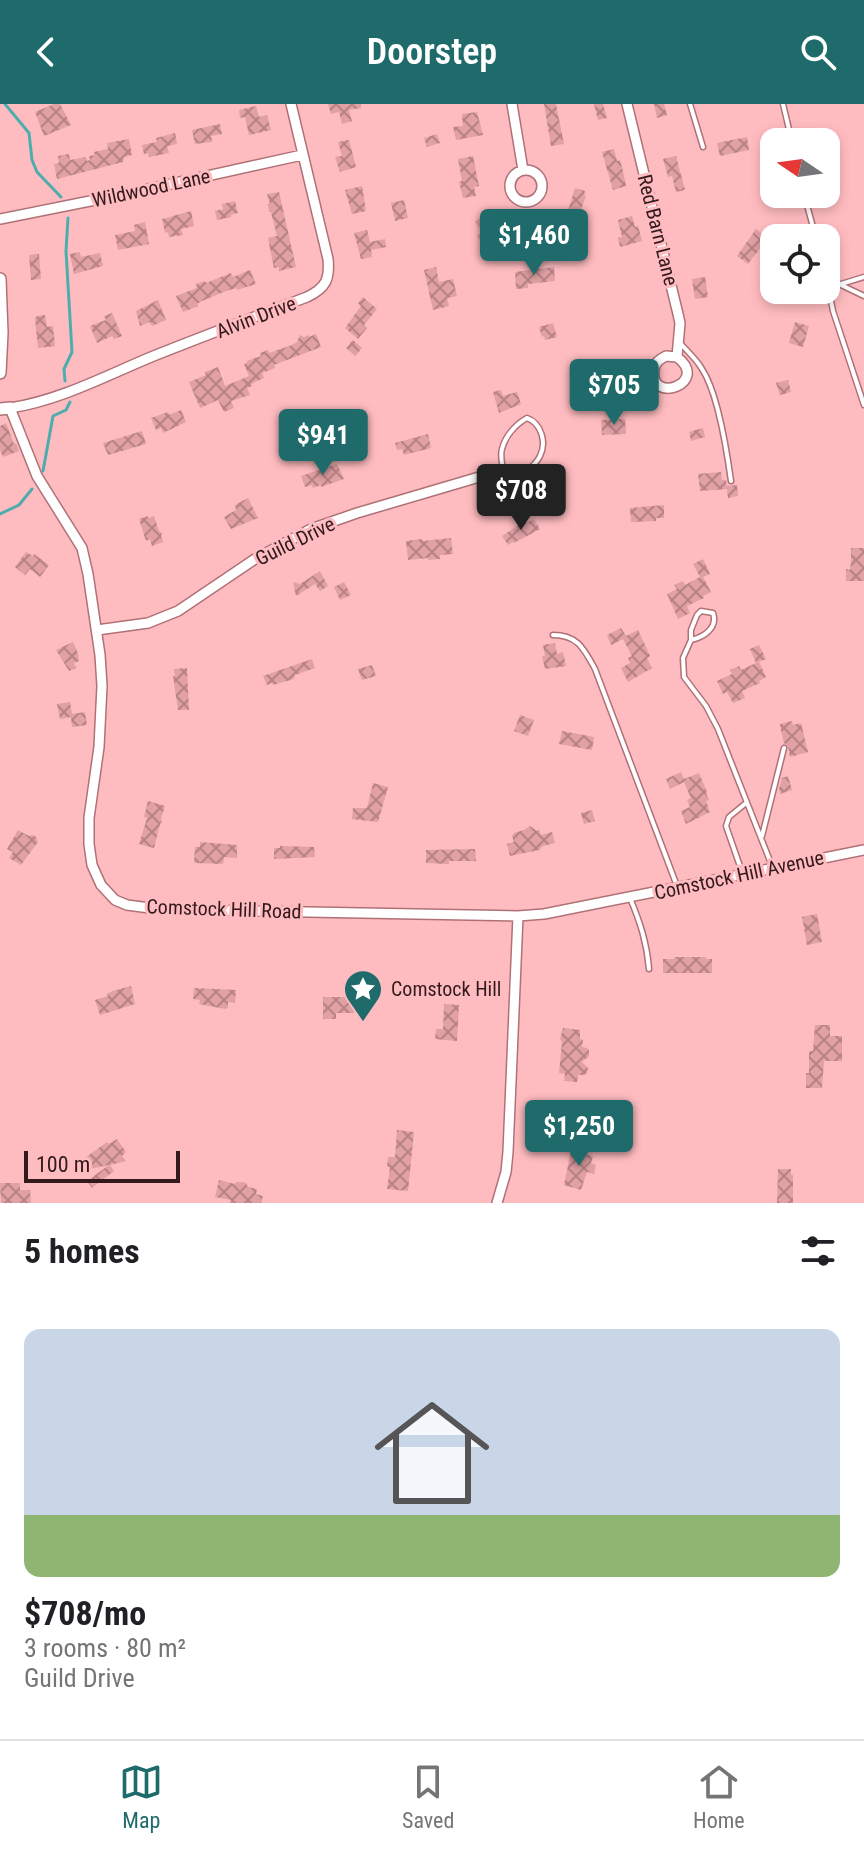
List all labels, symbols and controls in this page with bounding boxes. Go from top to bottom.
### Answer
icon: back [24,30,68,74]
icon: search [796,30,840,74]
text: Doorstep [367,31,497,73]
north arrow [760,128,840,208]
map controls [760,128,840,304]
street label: Wildwood Lane [90,164,212,212]
street label: Red Barn Lane [633,172,683,288]
pin: $1,460 [469,209,599,277]
text: $1,460 [498,220,570,250]
button: locate [760,224,840,304]
street label: Alvin Drive [213,291,299,343]
pin: $705 [567,359,661,427]
text: $705 [588,370,640,400]
pin: $941 [276,409,370,477]
text: $941 [297,420,349,450]
pin: $708 [474,464,568,532]
text: $708 [495,475,547,505]
street label: Guild Drive [252,512,338,570]
street label: Comstock Hill Avenue [652,845,826,905]
street label: Comstock Hill Road [146,894,302,924]
place icon: Comstock Hill [342,968,384,1023]
place label: Comstock Hill [391,977,501,1001]
pin: $1,250 [514,1100,644,1168]
text: $1,250 [543,1111,615,1141]
scale bar [24,1147,180,1183]
text: 100 m [36,1152,90,1177]
icon: filters [796,1229,840,1273]
text: 5 homes [24,1231,140,1271]
icon: home [360,1381,504,1525]
text: $708/mo [24,1593,146,1633]
text: 3 rooms · 80 m² [24,1633,186,1663]
text: Guild Drive [24,1663,135,1693]
tab: Map [119,1760,163,1833]
tab: Saved [402,1760,454,1833]
tab: Home [693,1760,745,1833]

